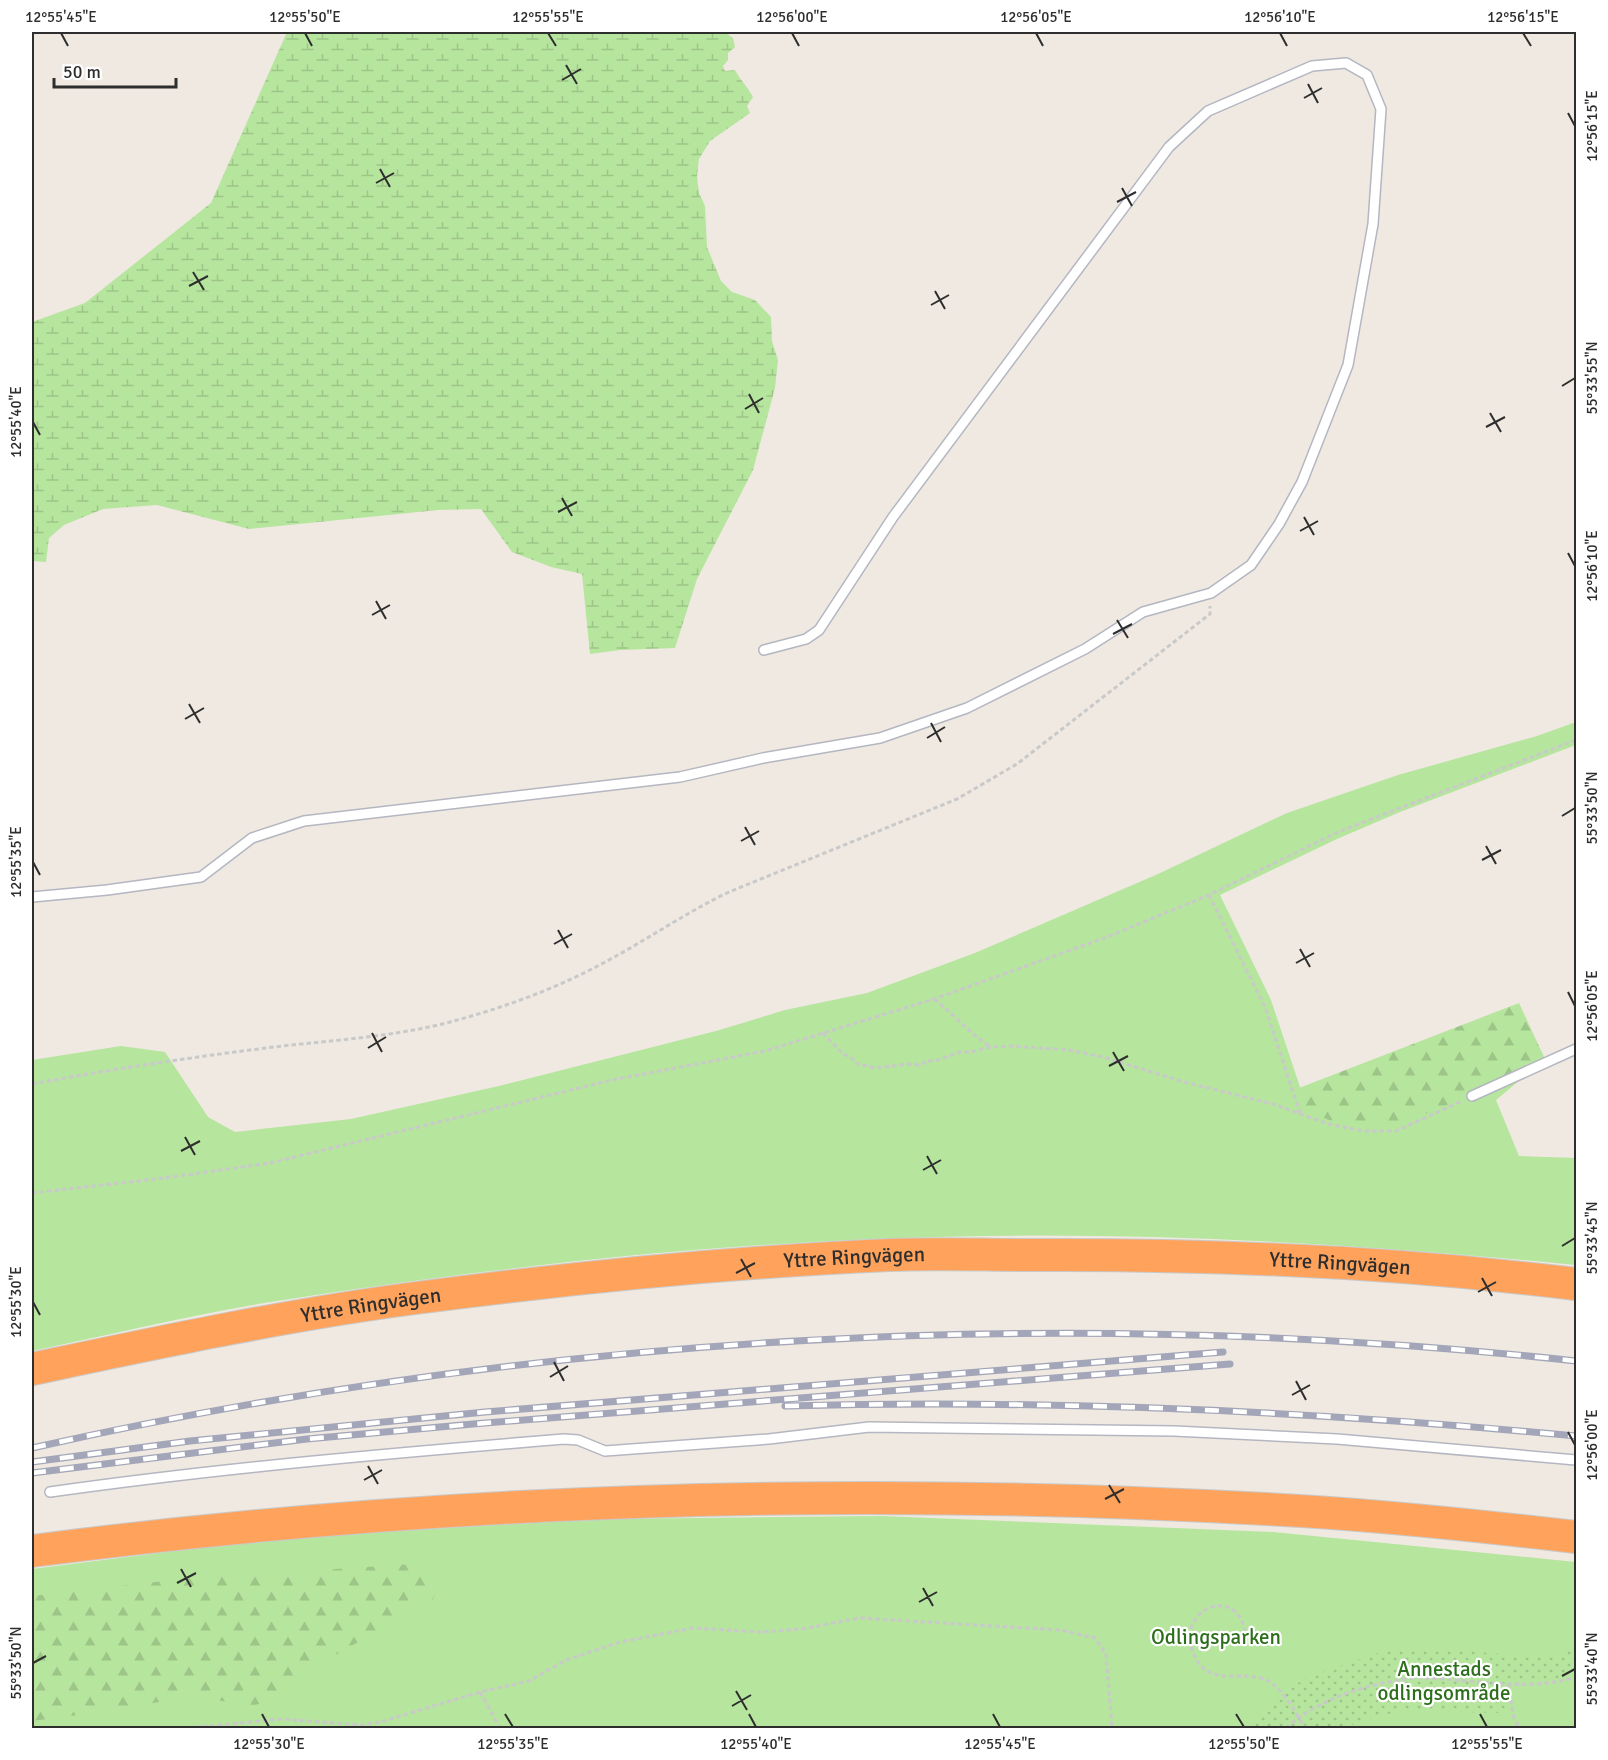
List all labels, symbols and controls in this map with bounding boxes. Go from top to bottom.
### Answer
text: 12°55'45"E [25,8,97,26]
text: 12°55'50"E [269,8,341,26]
text: 12°55'55"E [512,8,584,26]
text: 12°56'00"E [756,8,828,26]
text: 12°56'05"E [1000,8,1072,26]
text: 12°56'10"E [1244,8,1316,26]
text: 12°56'15"E [1487,8,1559,26]
scale bar [54,51,176,89]
text: 50 m [63,61,101,83]
text: 12°56'15"E [1583,90,1601,162]
text: 55°33'55"N [1583,341,1601,415]
text: 12°55'40"E [7,386,25,458]
text: 12°56'10"E [1583,530,1601,602]
text: 55°33'50"N [1583,771,1601,845]
text: 12°55'35"E [7,826,25,898]
text: 12°56'05"E [1583,970,1601,1042]
text: 55°33'45"N [1583,1201,1601,1275]
street label: Yttre Ringvägen [783,1241,925,1274]
street label: Yttre Ringvägen [1269,1246,1412,1281]
text: 12°55'30"E [7,1266,25,1338]
street label: Yttre Ringvägen [299,1282,443,1328]
text: 12°56'00"E [1583,1409,1601,1481]
park label: Odlingsparken [1151,1624,1281,1650]
text: 55°33'50"N [7,1626,25,1700]
text: 55°33'40"N [1583,1632,1601,1706]
park label: Annestads odlingsområde [1378,1656,1510,1706]
text: 12°55'30"E [233,1735,305,1753]
text: 12°55'35"E [477,1735,549,1753]
text: 12°55'40"E [720,1735,792,1753]
text: 12°55'45"E [964,1735,1036,1753]
text: 12°55'50"E [1208,1735,1280,1753]
text: 12°55'55"E [1451,1735,1523,1753]

